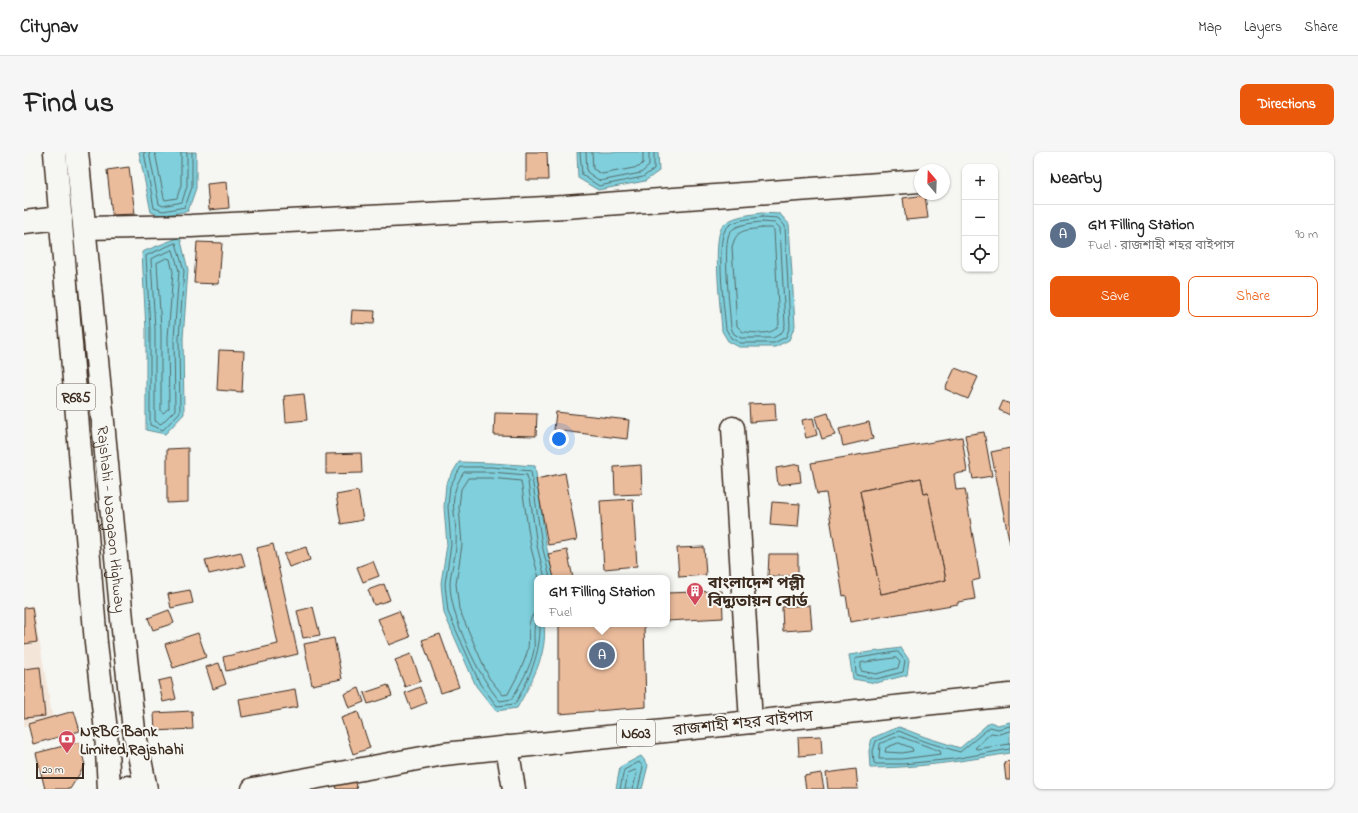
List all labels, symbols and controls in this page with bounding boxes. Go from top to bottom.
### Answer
text: Citynav [20,14,78,41]
text: Map [1198,17,1222,38]
text: Layers [1244,17,1282,38]
text: Share [1304,17,1338,38]
text: Find us [24,84,114,125]
button: Directions [1240,84,1334,125]
north arrow [914,164,950,200]
map controls [962,164,998,272]
button: + [962,164,998,200]
text: Nearby [1050,166,1102,191]
button: − [962,200,998,236]
text: GM Filling Station [1088,214,1194,236]
text: A [1059,225,1067,244]
text: 90 m [1295,225,1318,244]
button: locate [962,236,998,272]
text: Fuel · রাজশাহী শহর বাইপাস [1088,236,1234,255]
button: Save [1050,276,1180,317]
button: Share [1188,276,1318,317]
road number: R685 [57,384,95,410]
street label: Rajshahi - Naogaon Highway [89,425,131,614]
your location [549,429,569,449]
place label: বাংলাদেশ পল্লী বিদ্যুতায়ন বোর্ড [707,572,808,614]
popup [534,575,670,627]
text: GM Filling Station [549,581,655,603]
building icon: বাংলাদেশ পল্লী বিদ্যুতায়ন বোর্ড [685,581,705,606]
text: Fuel [549,603,572,622]
pin: A [589,640,615,670]
street label: রাজশাহী শহর বাইপাস [671,705,815,743]
place label: NRBC Bank Limited,Rajshahi [80,720,184,762]
road number: N603 [617,720,655,746]
bank icon: NRBC Bank Limited,Rajshahi [57,729,77,754]
scale bar [36,761,84,780]
text: 20 m [42,762,64,778]

